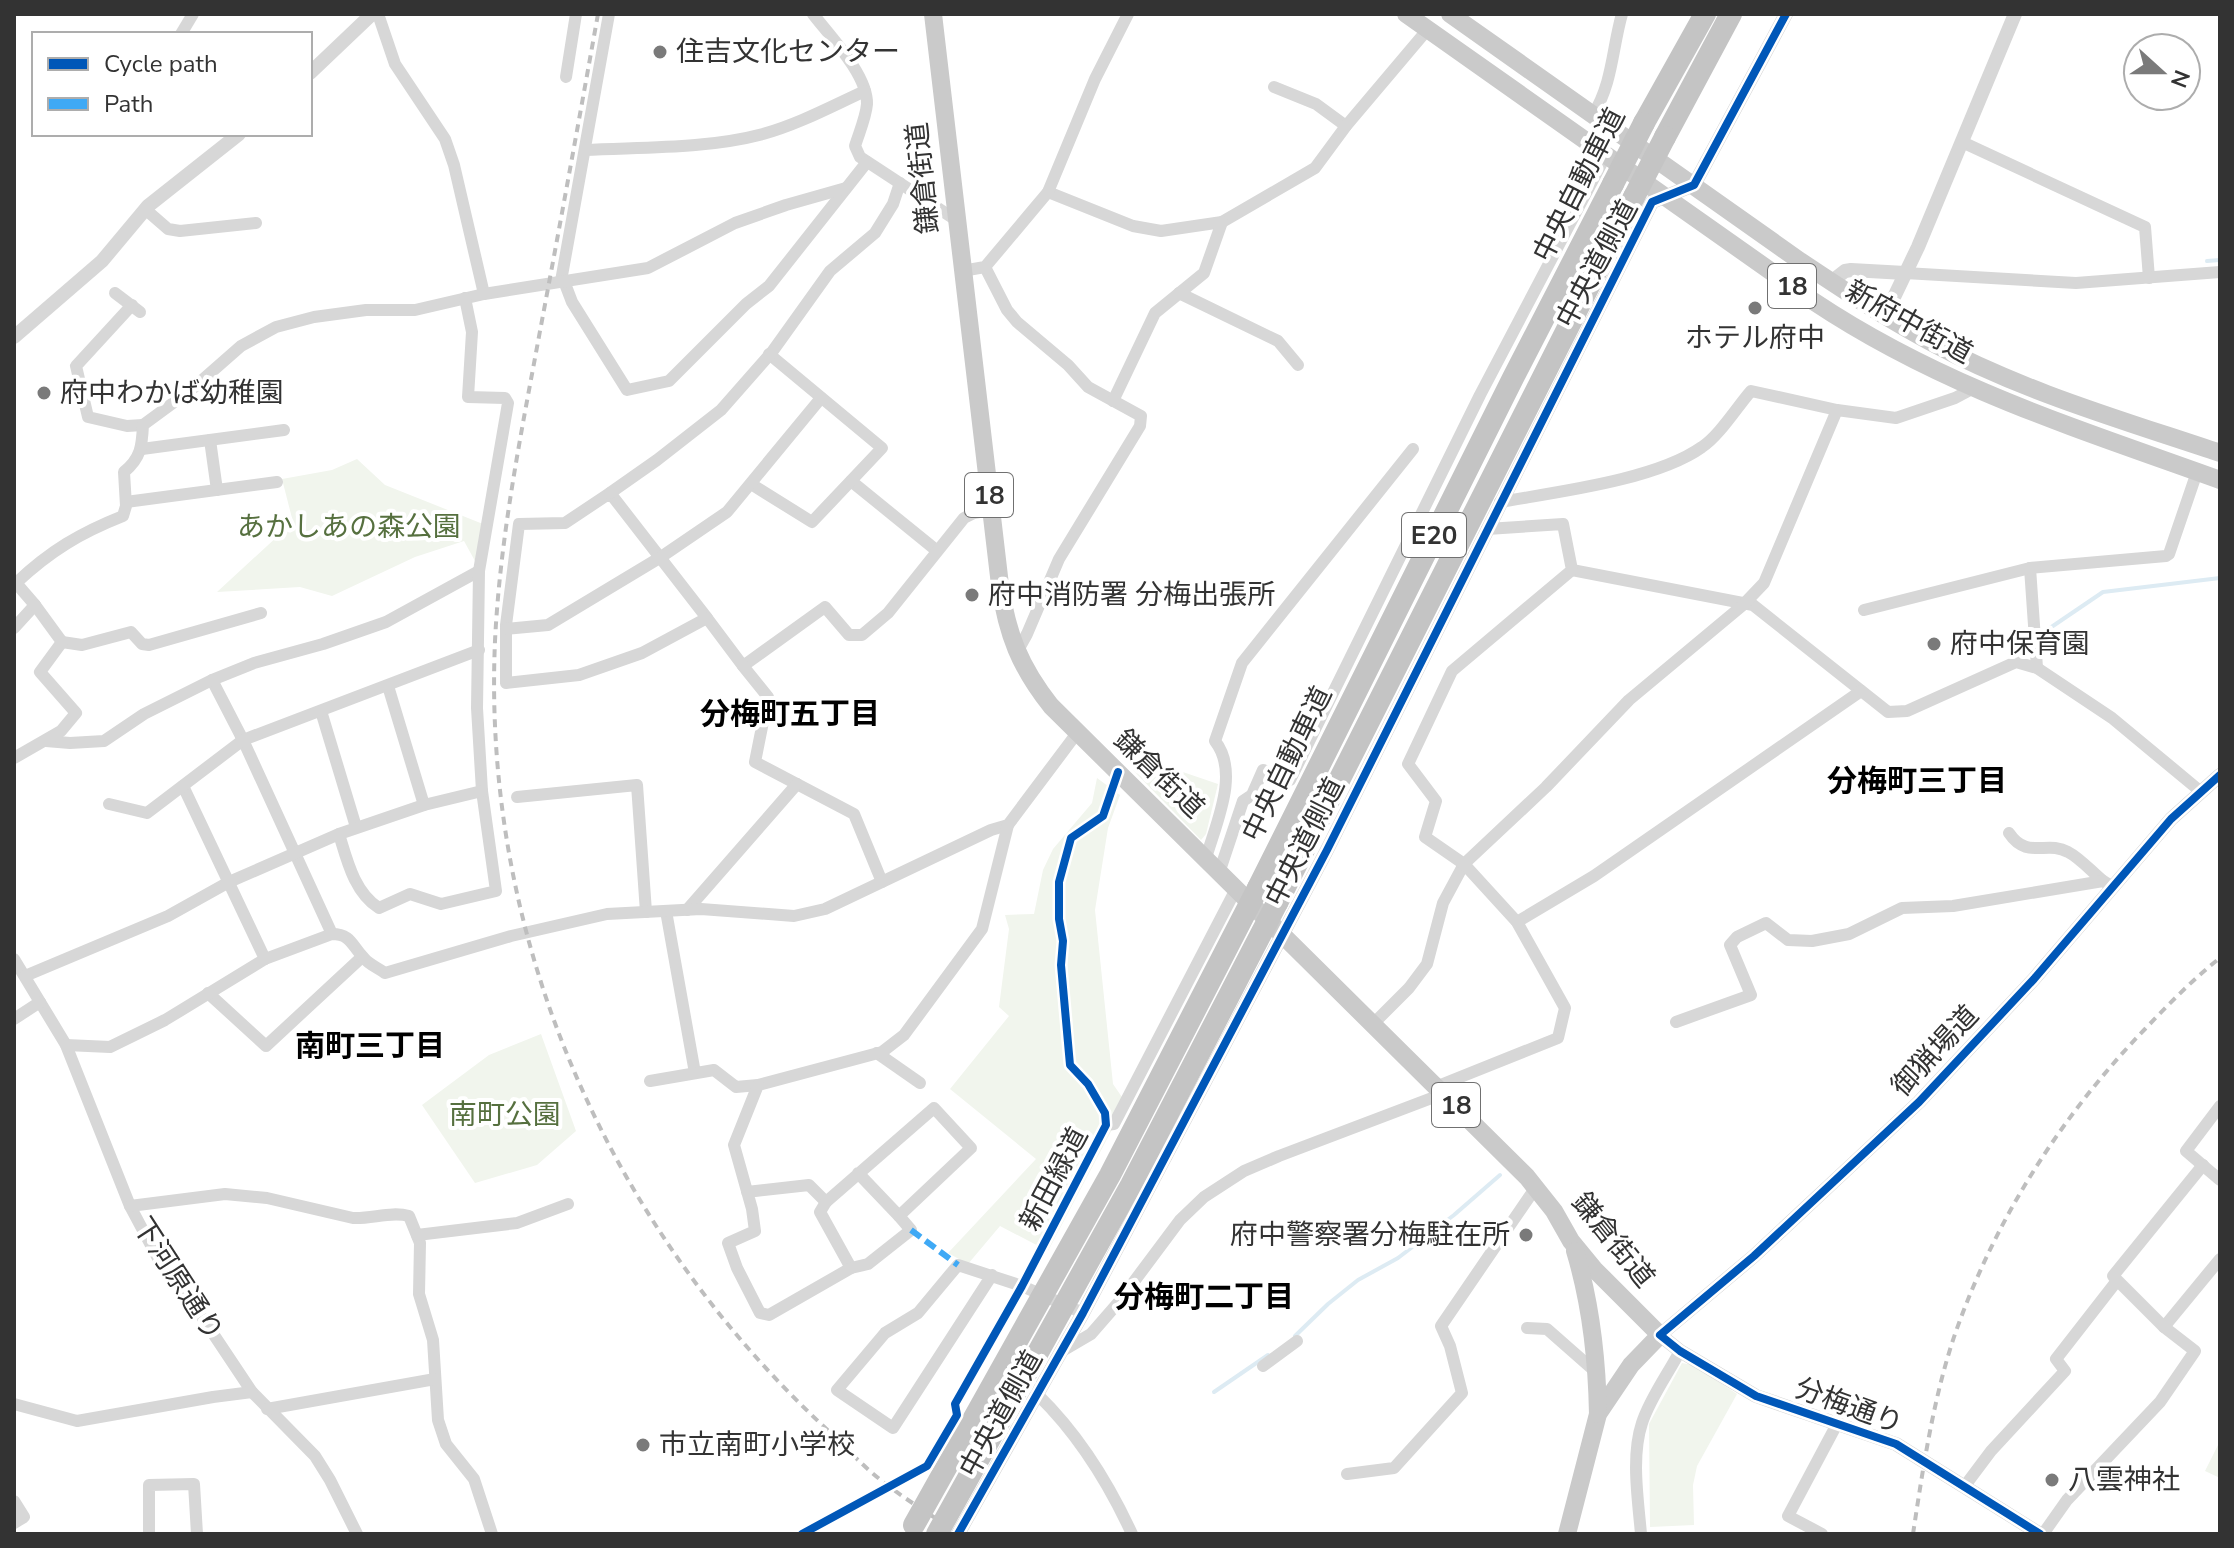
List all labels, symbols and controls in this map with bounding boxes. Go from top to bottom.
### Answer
legend [32,32,312,136]
north arrow [2122,32,2202,112]
place label: 住吉文化センター [676,33,900,71]
marker: 住吉文化センター [651,43,669,61]
text: Cycle path [104,48,218,80]
text: N [2163,66,2197,92]
text: Path [104,88,153,120]
street label: 中央自動車道 [1524,102,1634,268]
street label: 鎌倉街道 [898,120,948,236]
street label: 中央道側道 [1547,193,1647,335]
road number: 18 [1768,264,1816,308]
street label: 新府中街道 [1839,271,1979,373]
marker: ホテル府中 [1746,299,1764,317]
place label: ホテル府中 [1685,319,1825,357]
place label: 府中わかば幼稚園 [60,374,284,412]
marker: 府中わかば幼稚園 [35,384,53,402]
road number: 18 [965,473,1013,517]
park label: あかしあの森公園 [237,508,461,546]
road number: E20 [1402,513,1466,557]
place label: 府中消防署 分梅出張所 [988,576,1275,614]
marker: 府中消防署 分梅出張所 [963,586,981,604]
place label: 府中保育園 [1950,625,2090,663]
marker: 府中保育園 [1925,635,1943,653]
street label: 中央自動車道 [1233,680,1341,848]
district label: 分梅町五丁目 [700,694,880,735]
street label: 鎌倉街道 [1106,721,1212,827]
district label: 分梅町三丁目 [1827,761,2007,802]
street label: 中央道側道 [1256,771,1354,913]
street label: 御猟場道 [1883,997,1987,1105]
district label: 南町三丁目 [295,1026,445,1067]
road number: 18 [1432,1083,1480,1127]
park label: 南町公園 [449,1096,561,1134]
street label: 新田緑道 [1011,1121,1097,1237]
street label: 鎌倉街道 [1563,1185,1663,1295]
street label: 下河原通り [124,1210,232,1348]
place label: 府中警察署分梅駐在所 [1230,1216,1510,1254]
marker: 府中警察署分梅駐在所 [1517,1226,1535,1244]
district label: 分梅町二丁目 [1114,1277,1294,1318]
street label: 中央道側道 [950,1344,1052,1484]
street label: 分梅通り [1790,1369,1908,1443]
place label: 市立南町小学校 [659,1426,855,1464]
marker: 市立南町小学校 [634,1436,652,1454]
place label: 八雲神社 [2068,1461,2180,1499]
marker: 八雲神社 [2043,1471,2061,1489]

